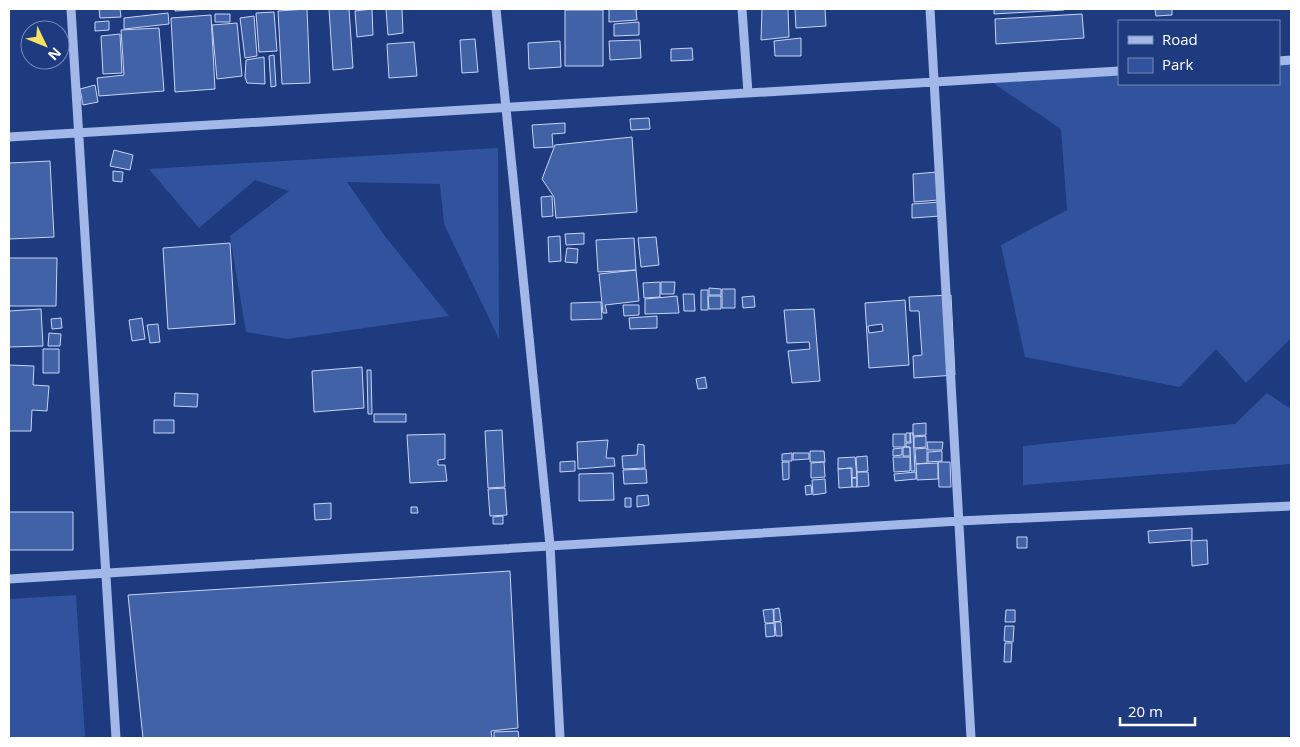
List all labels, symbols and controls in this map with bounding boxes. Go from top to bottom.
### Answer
north arrow [20,20,70,70]
legend [1118,20,1280,85]
text: Road [1162,29,1198,49]
text: N [44,44,66,65]
text: Park [1162,54,1193,74]
scale bar [1120,694,1195,726]
text: 20 m [1128,701,1163,721]

